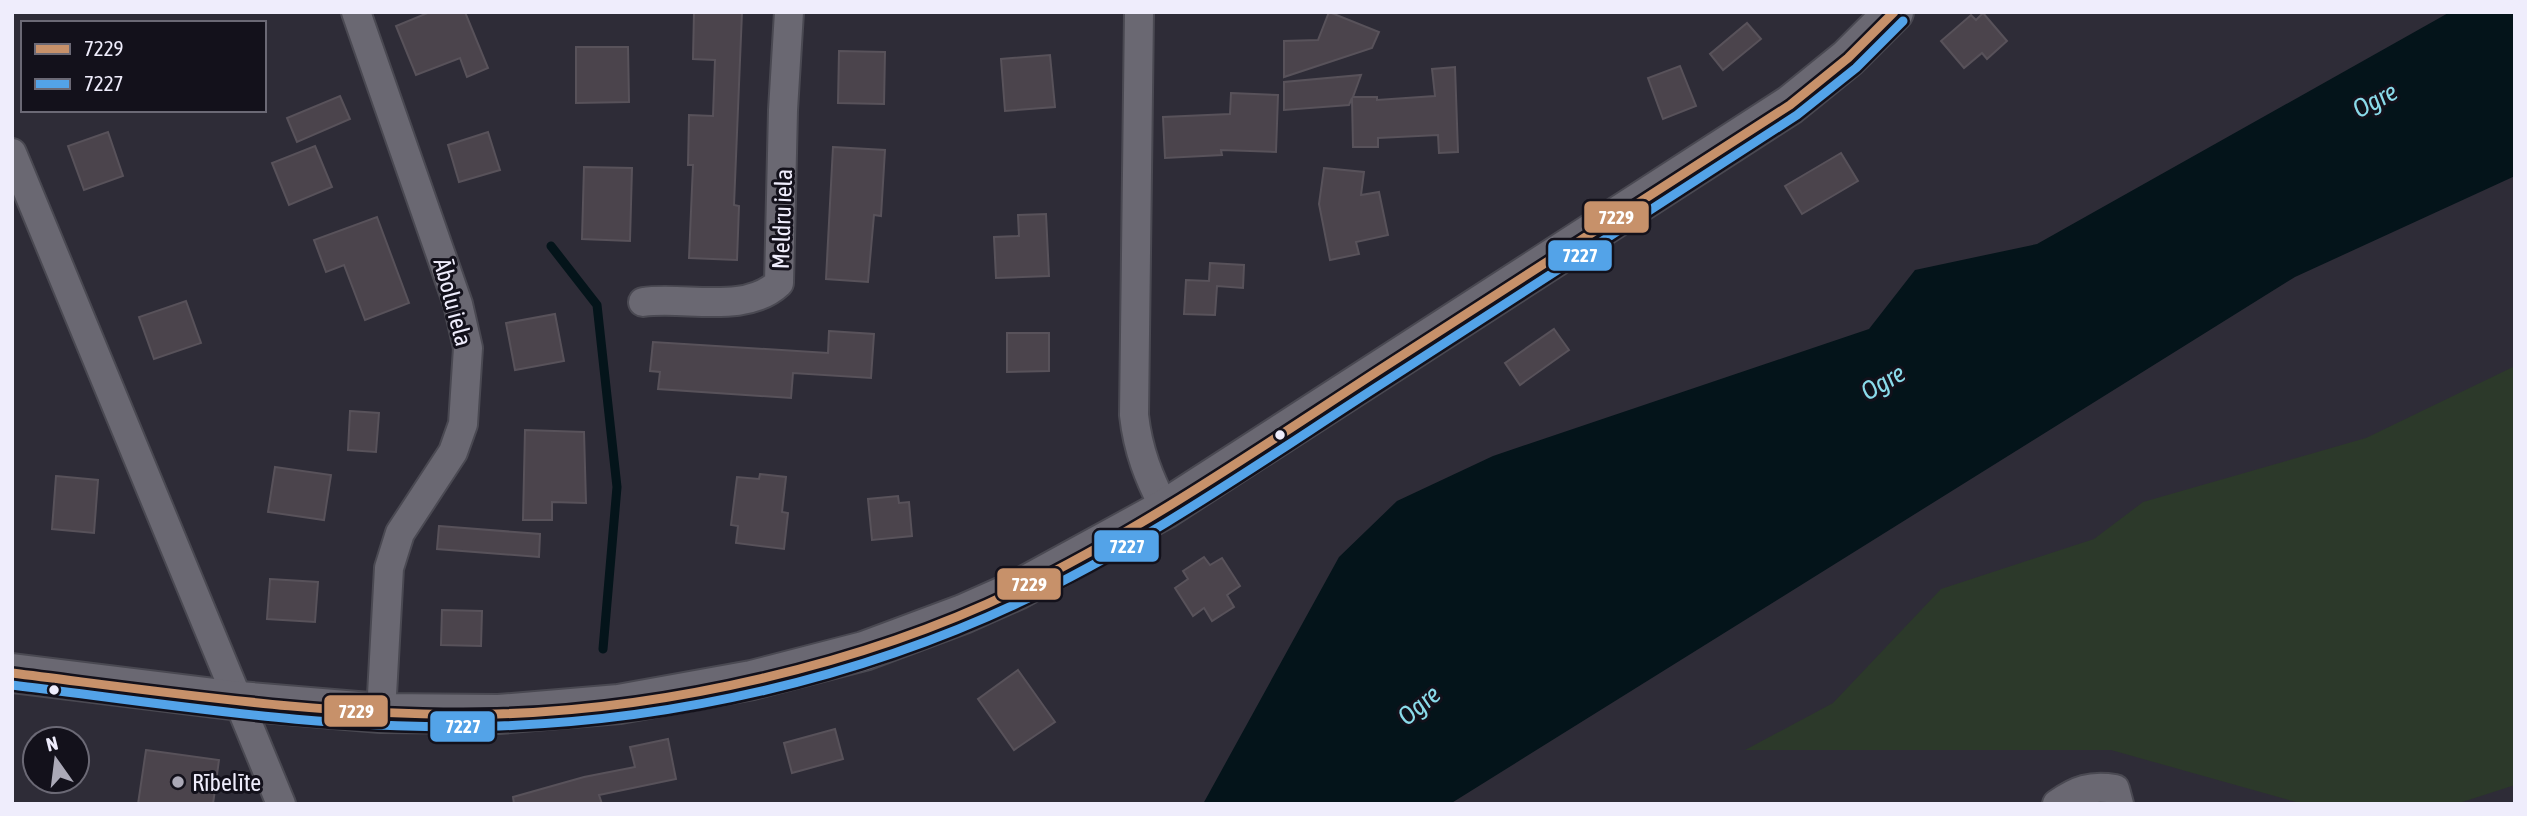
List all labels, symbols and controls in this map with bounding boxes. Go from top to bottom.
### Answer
legend [21,21,266,112]
text: 7229 [84,36,123,60]
text: 7227 [84,71,123,95]
water label: Ogre [2348,76,2402,124]
street label: Meldru iela [767,168,797,270]
line badge: 7229 [1583,200,1650,234]
text: 7229 [1598,206,1634,228]
line badge: 7227 [1547,239,1613,272]
text: 7227 [1562,244,1598,266]
street label: Ābolu iela [428,255,478,349]
water label: Ogre [1856,357,1910,407]
unlabelled marker [1273,428,1287,442]
line badge: 7227 [1093,529,1160,563]
text: 7227 [1109,535,1145,557]
line badge: 7229 [996,567,1062,601]
text: 7229 [1011,573,1047,595]
water label: Ogre [1392,679,1446,731]
unlabelled marker [47,683,61,697]
line badge: 7229 [323,694,389,728]
text: 7229 [338,700,374,722]
line badge: 7227 [429,710,496,743]
text: 7227 [445,715,481,737]
north arrow [21,725,91,795]
text: N [44,731,60,756]
place label: Rībelīte [192,769,261,796]
marker: Rībelīte [170,774,186,790]

